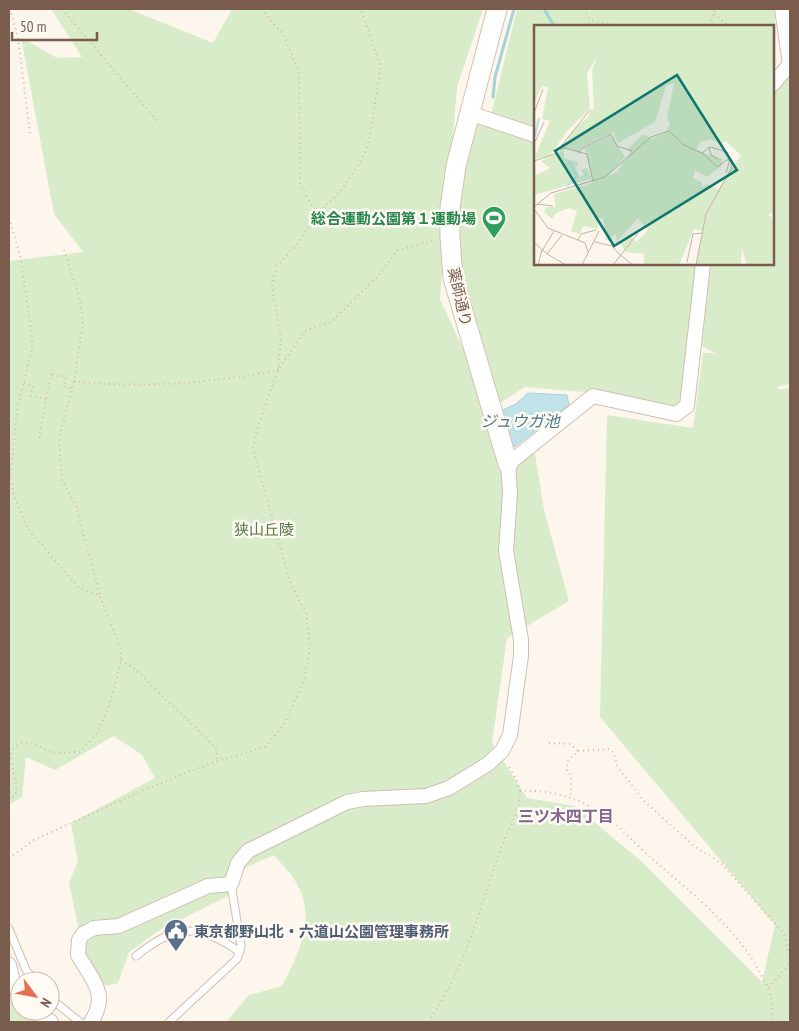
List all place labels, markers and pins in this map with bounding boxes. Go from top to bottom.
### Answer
sports icon: 総合運動公園第１運動場 [481,205,507,239]
place label: 総合運動公園第１運動場 [311,209,476,228]
public building icon: 東京都野山北・六道山公園管理事務所 [163,918,189,952]
place label: 東京都野山北・六道山公園管理事務所 [194,922,449,941]

